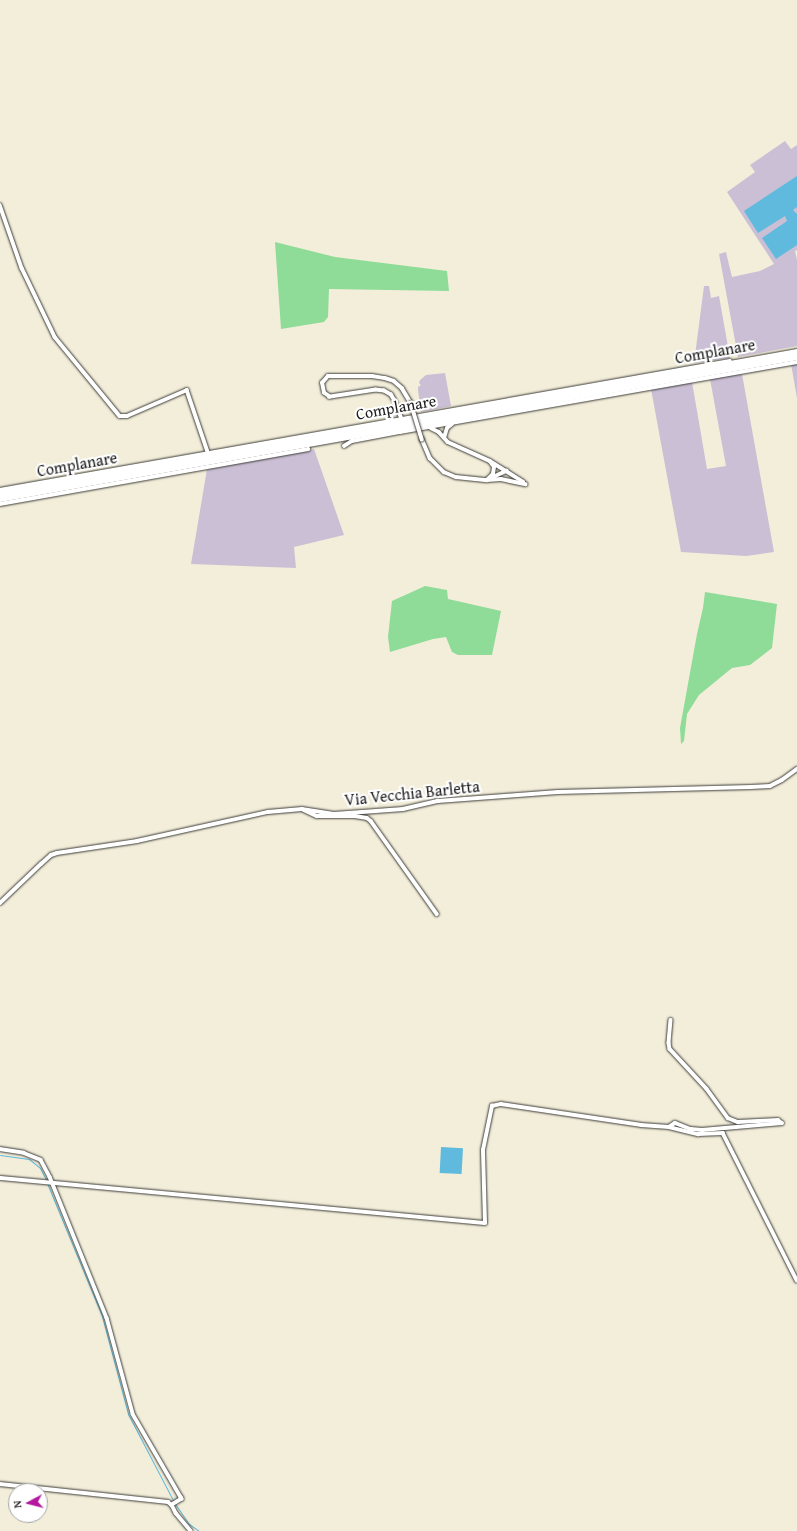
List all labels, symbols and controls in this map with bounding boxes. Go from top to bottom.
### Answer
street label: Complanare [673,335,757,367]
street label: Complanare [354,391,438,423]
street label: Complanare [35,448,119,480]
street label: Via Vecchia Barletta [344,776,480,810]
north arrow [8,1483,48,1523]
text: N [9,1500,25,1509]

